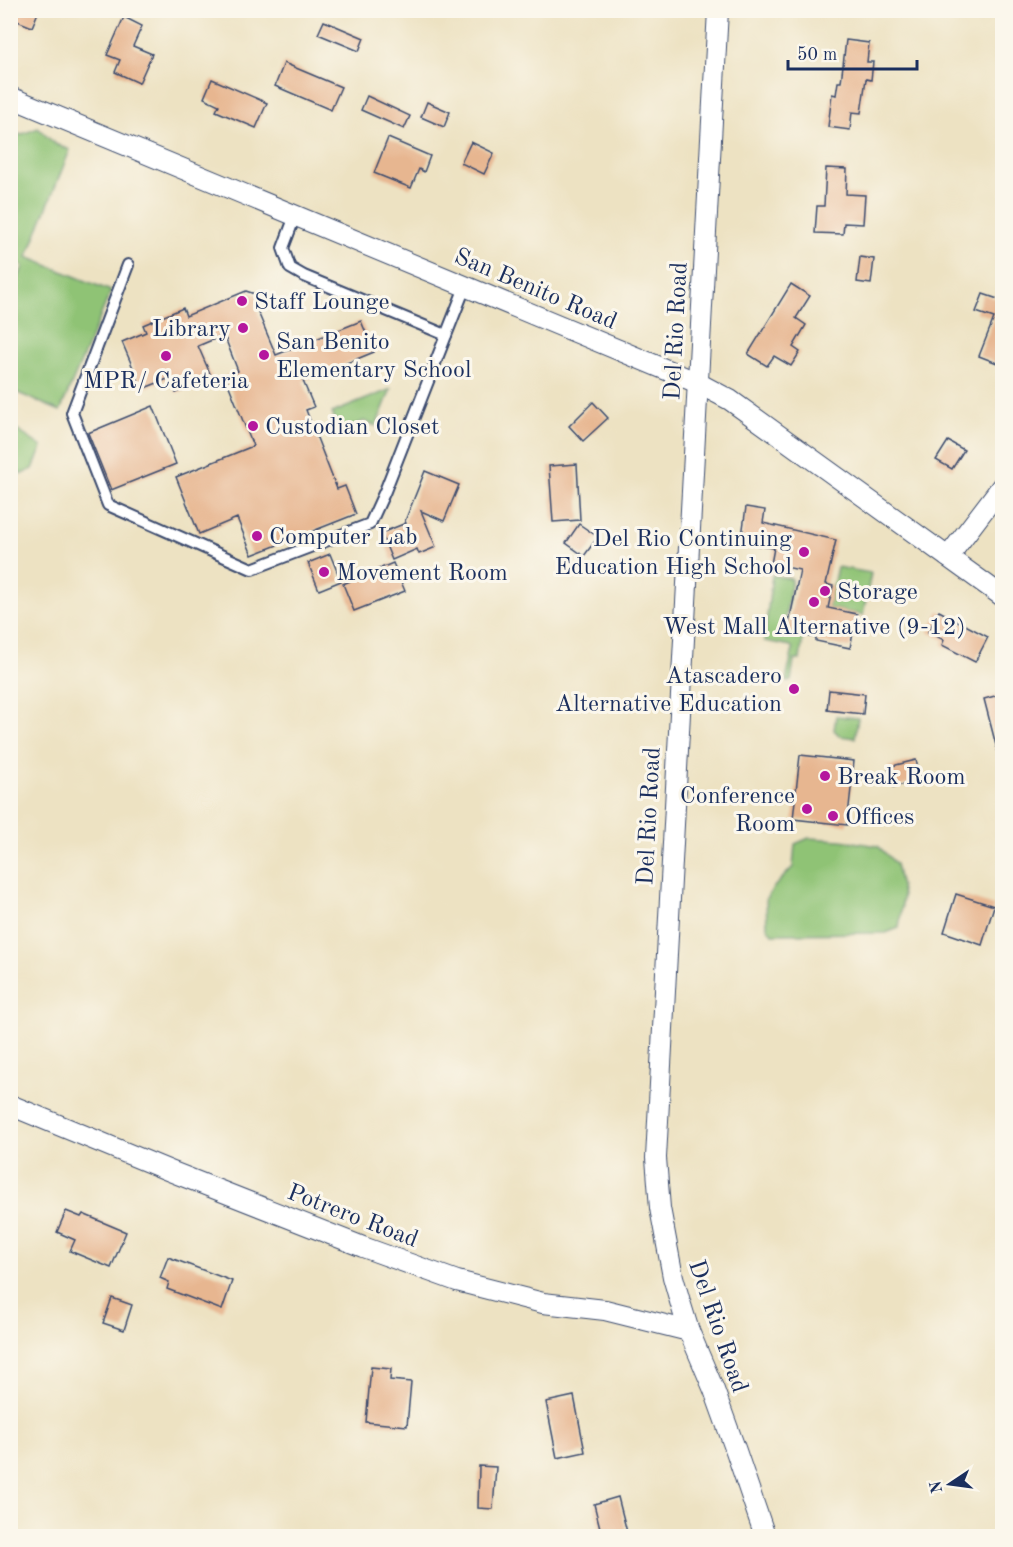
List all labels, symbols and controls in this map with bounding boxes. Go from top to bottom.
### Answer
scale bar [788,33,917,71]
text: 50 m [797,46,837,64]
street label: San Benito Road [450,245,620,335]
street label: Del Rio Road [661,261,693,401]
place label: Staff Lounge [254,291,389,315]
marker: Staff Lounge [235,294,249,308]
place label: Library [152,318,231,342]
marker: Library [236,321,250,335]
place label: San Benito Elementary School [276,331,471,383]
marker: San Benito Elementary School [257,348,271,362]
marker: MPR/ Cafeteria [159,349,173,363]
place label: MPR/ Cafeteria [83,370,249,394]
place label: Custodian Closet [265,416,439,440]
marker: Custodian Closet [246,419,260,433]
place label: Computer Lab [269,526,418,550]
place label: Del Rio Continuing Education High School [554,528,792,580]
marker: Computer Lab [250,529,264,543]
marker: Del Rio Continuing Education High School [797,545,811,559]
place label: Movement Room [336,562,508,586]
marker: Movement Room [317,565,331,579]
place label: Storage [837,581,918,605]
marker: Storage [818,584,832,598]
marker: West Mall Alternative (9-12) [807,595,821,609]
place label: West Mall Alternative (9-12) [662,616,966,640]
place label: Atascadero Alternative Education [555,665,782,717]
marker: Atascadero Alternative Education [787,682,801,696]
street label: Del Rio Road [634,746,666,886]
place label: Break Room [837,766,966,790]
marker: Break Room [818,769,832,783]
place label: Conference Room [680,785,795,837]
marker: Conference Room [800,802,814,816]
place label: Offices [845,806,914,830]
marker: Offices [826,809,840,823]
street label: Potrero Road [283,1181,421,1253]
street label: Del Rio Road [683,1257,751,1396]
north arrow [920,1454,980,1514]
text: N [928,1478,947,1495]

